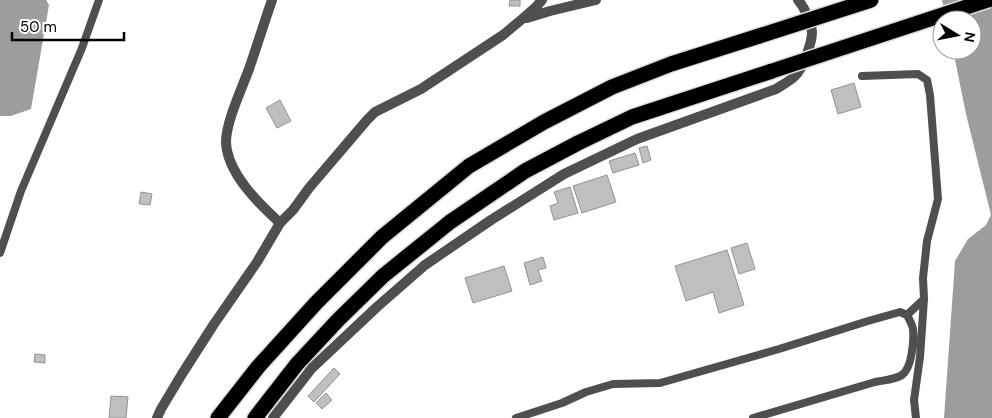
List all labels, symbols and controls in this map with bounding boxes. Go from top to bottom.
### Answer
scale bar [12,10,125,42]
north arrow [932,10,982,60]
text: 50 m [20,17,57,37]
text: N [960,31,980,44]

